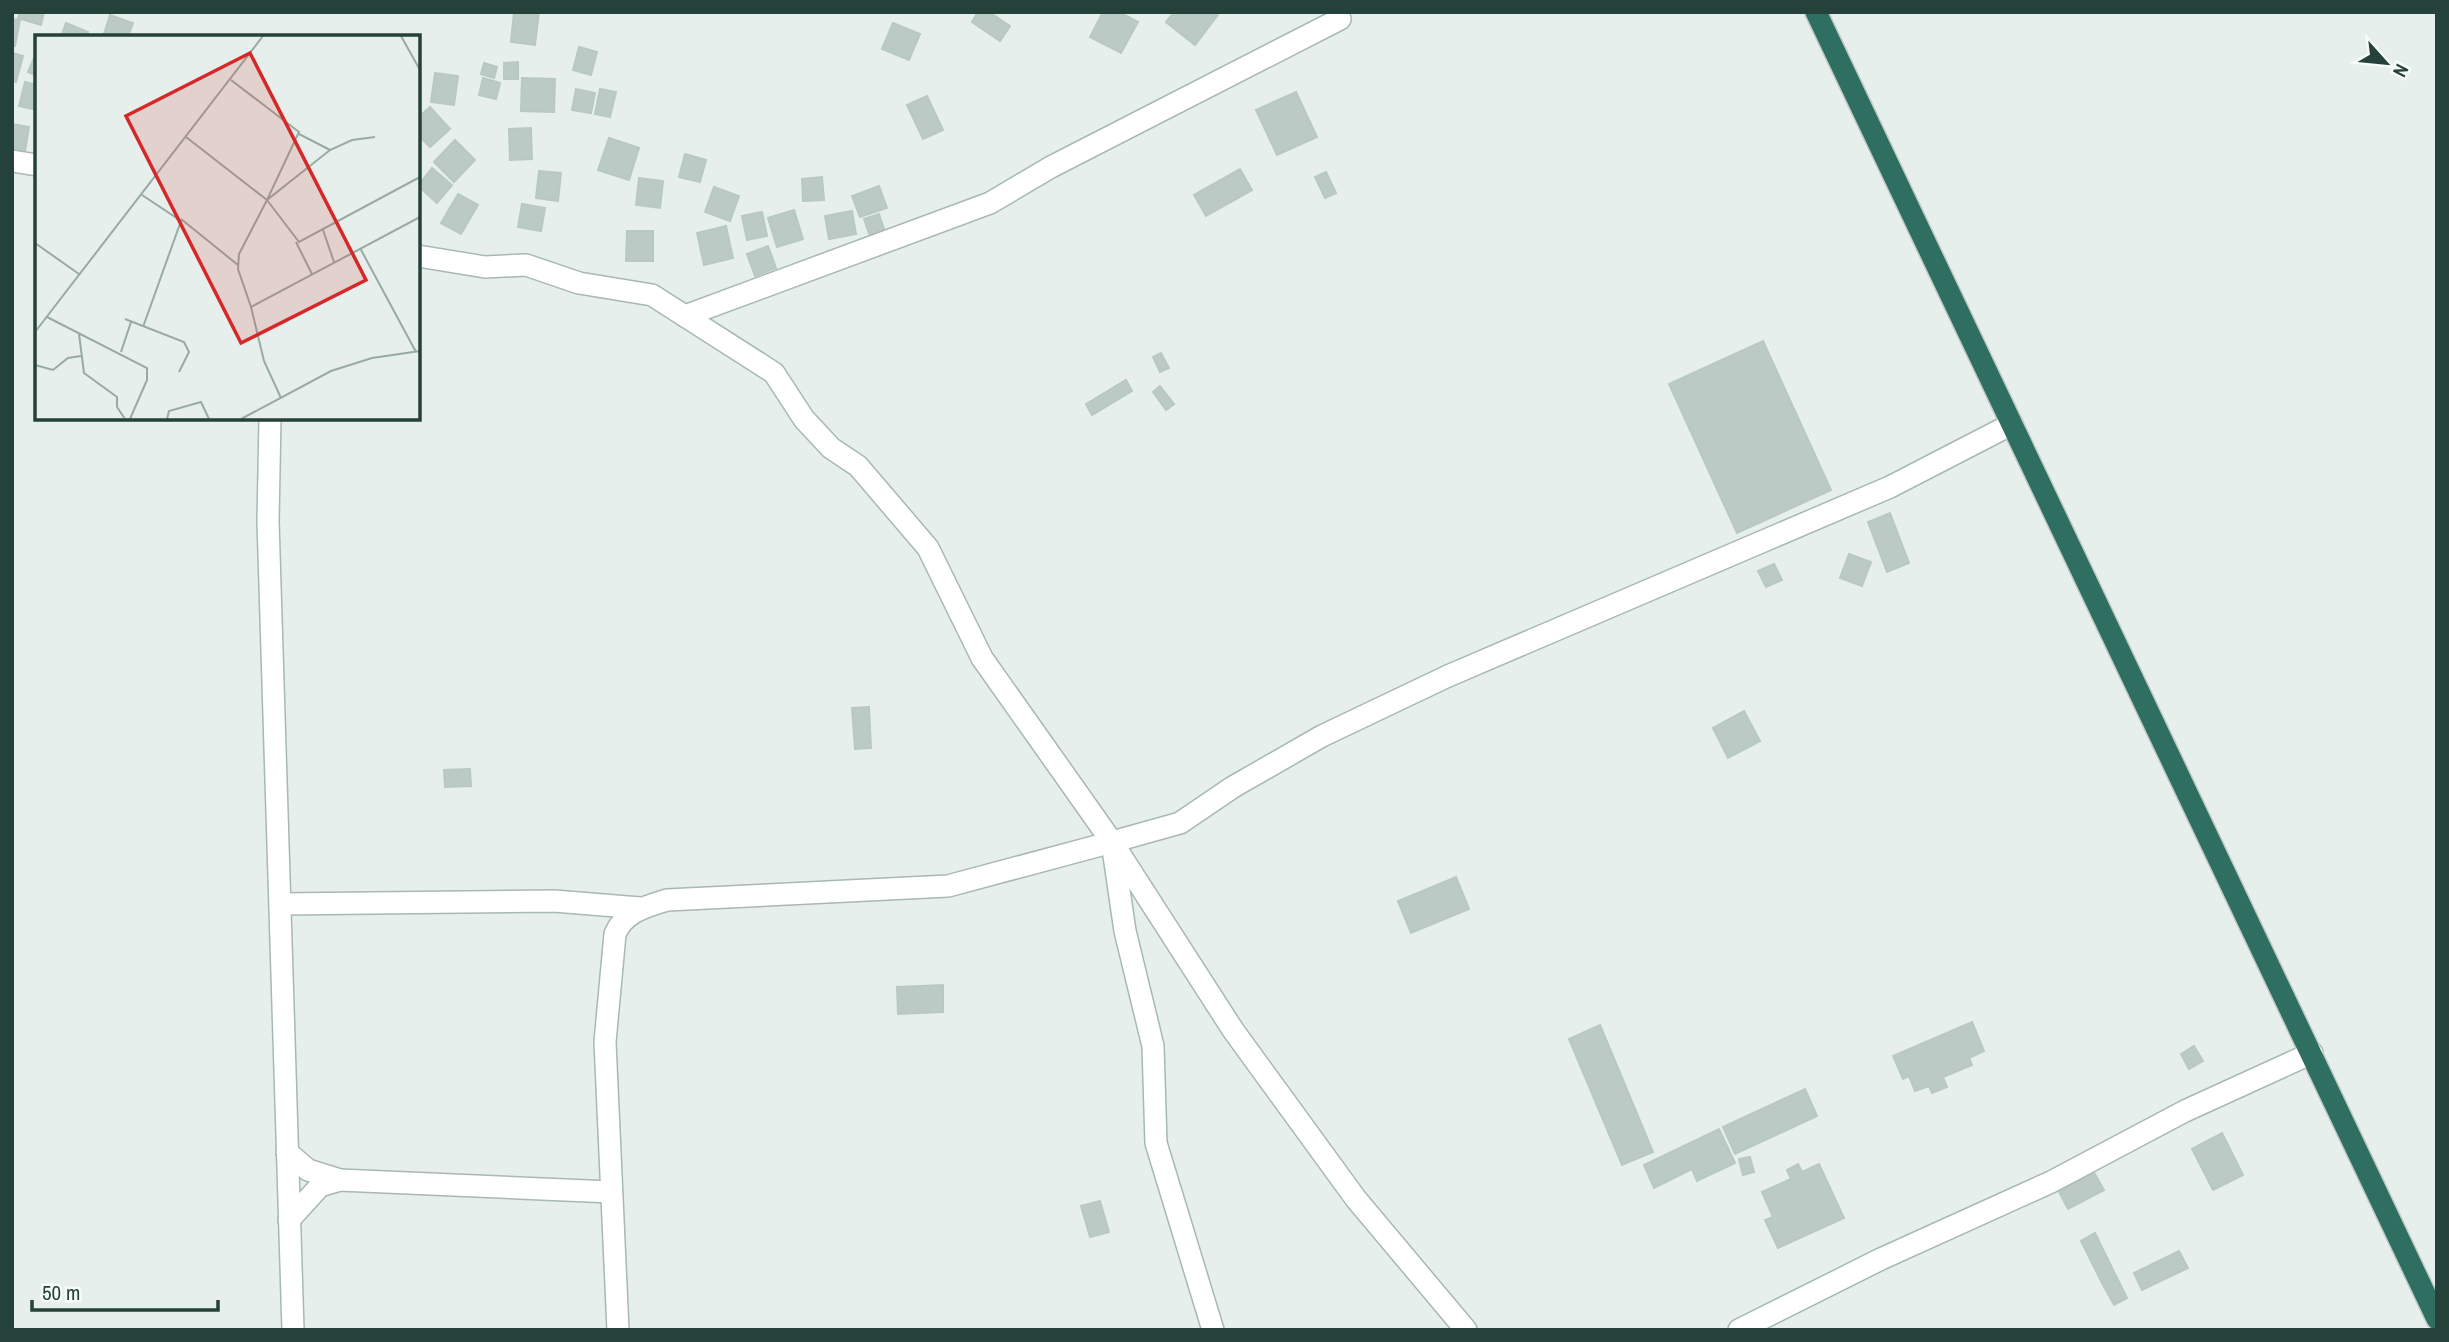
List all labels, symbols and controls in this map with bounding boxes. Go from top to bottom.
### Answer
north arrow [2351,28,2421,98]
inset map [35,35,420,420]
text: N [2387,60,2415,82]
scale bar [32,1268,217,1312]
text: 50 m [42,1278,80,1307]

